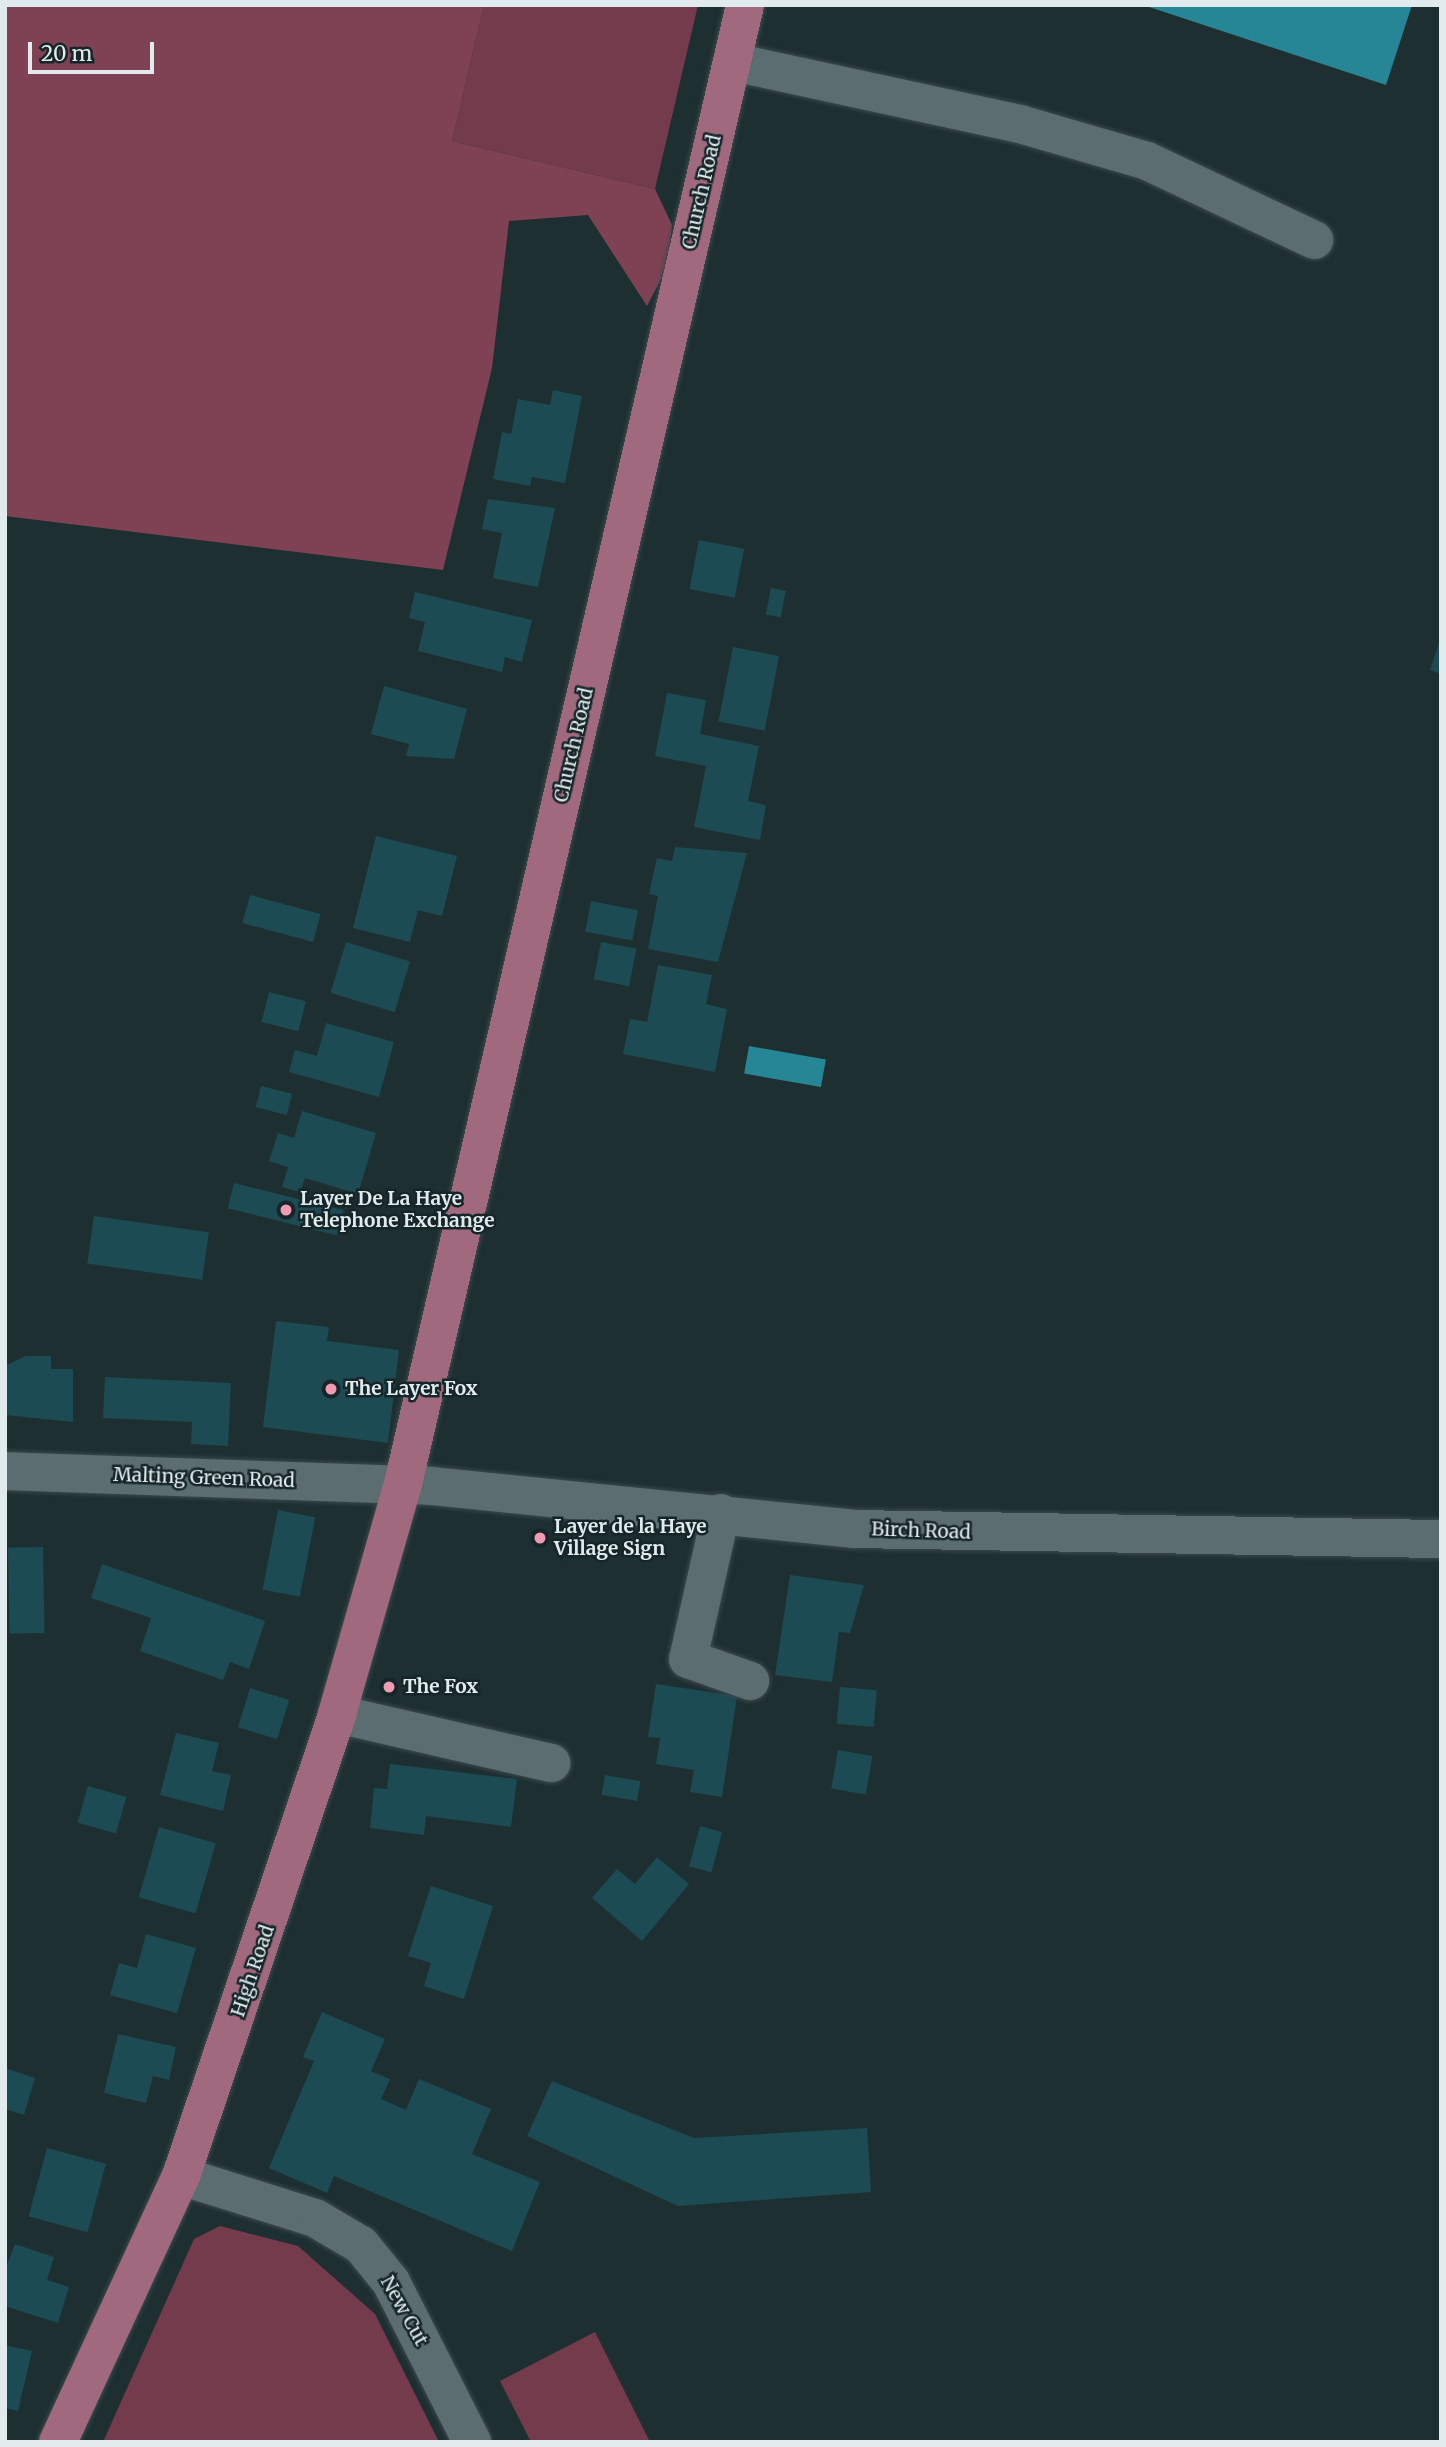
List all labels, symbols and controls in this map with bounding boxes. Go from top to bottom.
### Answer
scale bar [32,28,158,72]
text: 20 m [41,40,92,67]
street label: Church Road [678,133,726,251]
street label: Church Road [550,686,598,804]
place label: Layer De La Haye Telephone Exchange [300,1188,494,1232]
marker: Layer De La Haye Telephone Exchange [278,1202,294,1218]
place label: The Layer Fox [345,1378,478,1400]
marker: The Layer Fox [323,1381,339,1397]
street label: Malting Green Road [113,1463,295,1493]
place label: Layer de la Haye Village Sign [554,1516,707,1560]
street label: Birch Road [871,1518,971,1544]
marker: Layer de la Haye Village Sign [532,1530,548,1546]
place label: The Fox [403,1676,478,1698]
marker: The Fox [381,1679,397,1695]
street label: High Road [227,1922,279,2020]
street label: New Cut [375,2272,433,2350]

